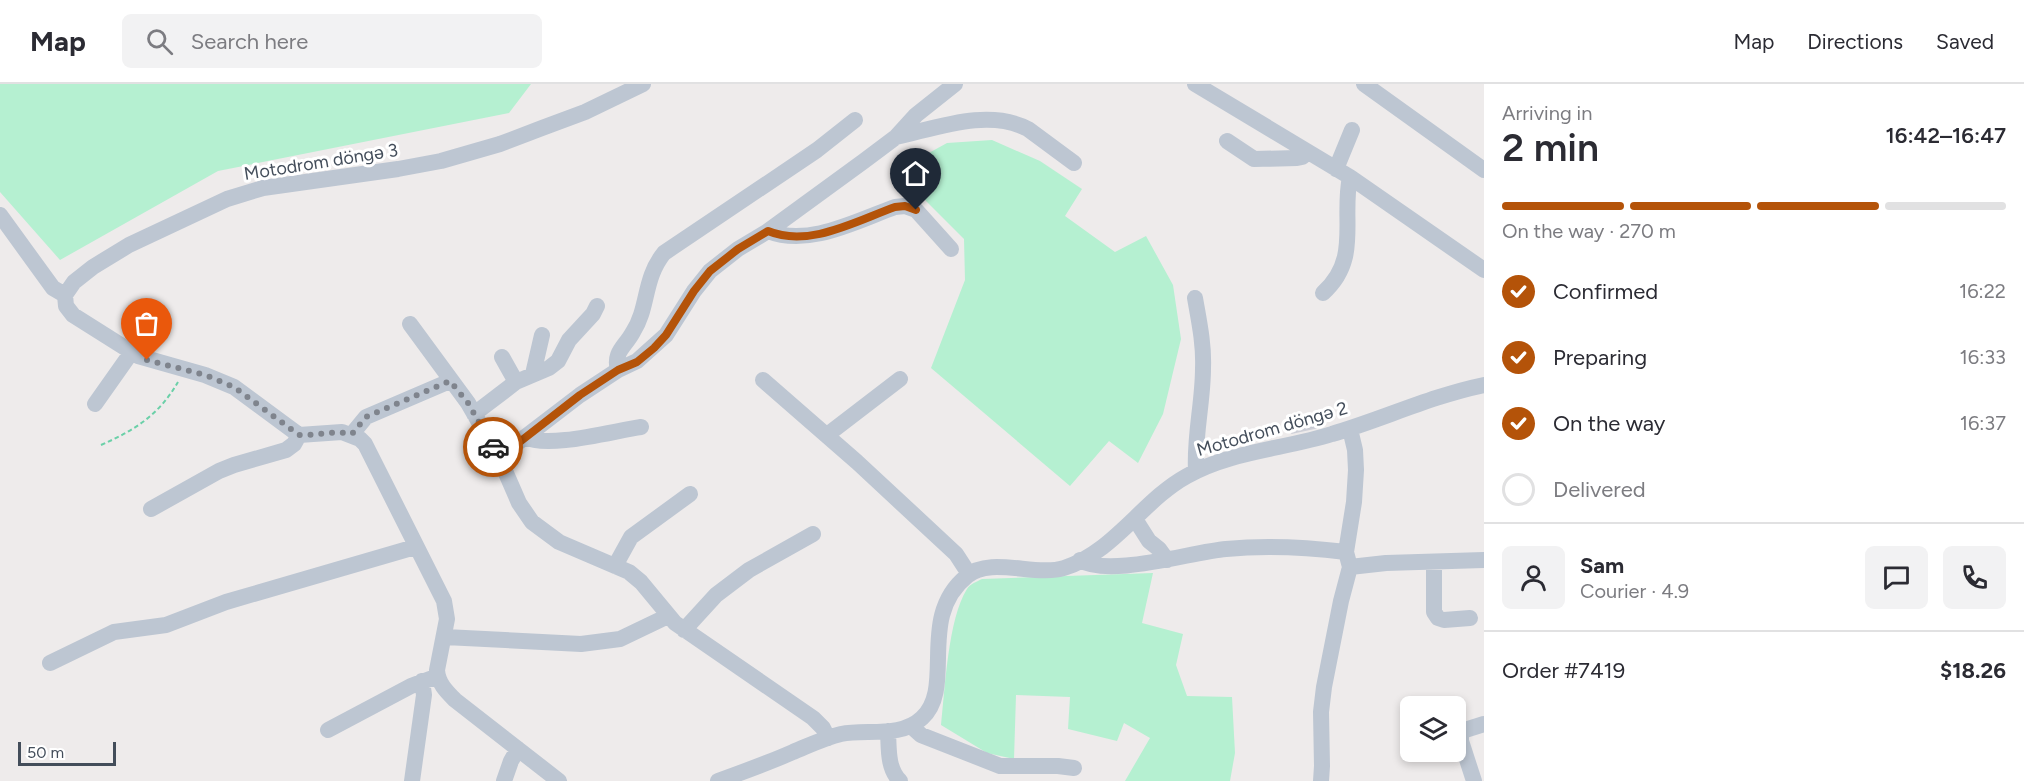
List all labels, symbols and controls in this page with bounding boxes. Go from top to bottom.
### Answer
search box [122,14,542,68]
text: Map [30,24,86,58]
icon: search [143,25,176,58]
text: Search here [191,28,308,55]
text: Map [1733,29,1774,54]
text: Directions [1807,29,1903,54]
text: Saved [1936,29,1994,54]
text: Arriving in [1502,101,1592,125]
text: 16:42–16:47 [1886,122,2006,149]
text: 2 min [1502,124,1599,171]
street label: Motodrom döngə 3 [242,139,400,185]
pin [890,148,941,210]
icon: home [899,157,932,190]
text: On the way · 270 m [1502,219,1676,243]
icon: check [1502,275,1535,308]
text: Confirmed [1553,278,1658,305]
text: 16:22 [1959,279,2006,303]
pin [121,298,172,360]
icon: bag [130,307,163,340]
icon: check [1502,341,1535,374]
text: Preparing [1553,344,1647,371]
text: 16:33 [1960,345,2006,369]
street label: Motodrom döngə 2 [1194,397,1350,461]
icon: check [1502,407,1535,440]
text: On the way [1553,410,1665,437]
text: 16:37 [1960,411,2006,435]
courier [463,417,523,477]
icon: car [477,431,510,464]
text: Delivered [1553,476,1646,503]
button: person [1502,546,1565,609]
button: chat [1865,546,1928,609]
button: phone [1943,546,2006,609]
text: Sam [1580,552,1624,579]
text: Courier · 4.9 [1580,579,1689,603]
text: Order #7419 [1502,657,1625,684]
text: $18.26 [1940,657,2006,684]
map controls [1400,696,1466,762]
button: layers [1400,696,1466,762]
scale bar [18,739,116,766]
text: 50 m [27,743,64,762]

